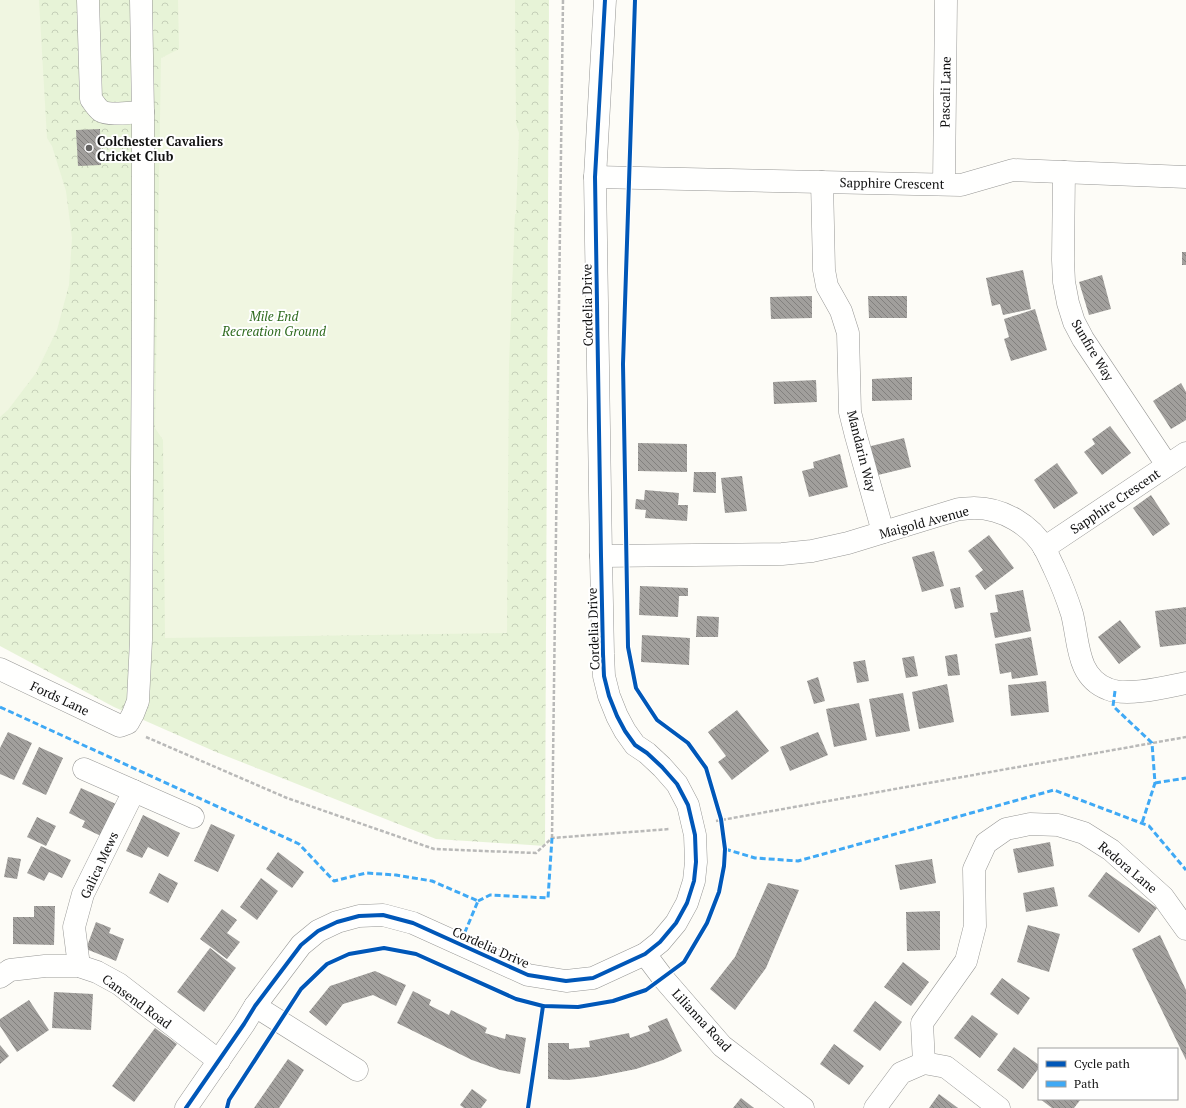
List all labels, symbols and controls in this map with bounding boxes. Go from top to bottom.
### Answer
street label: Pascali Lane [935,56,955,128]
place label: Colchester Cavaliers Cricket Club [97,132,223,165]
marker: Colchester Cavaliers Cricket Club [84,143,94,153]
street label: Sapphire Crescent [839,173,945,193]
street label: Cordelia Drive [577,264,597,346]
park label: Mile End Recreation Ground [221,307,327,340]
street label: Sunfire Way [1067,316,1119,385]
street label: Mandarin Way [843,408,881,494]
street label: Sapphire Crescent [1066,464,1164,538]
street label: Maigold Avenue [877,501,971,543]
street label: Cordelia Drive [583,587,603,671]
street label: Fords Lane [28,676,92,720]
street label: Galica Mews [76,829,122,901]
street label: Redora Lane [1095,837,1161,897]
street label: Cordelia Drive [450,922,532,972]
street label: Cansend Road [99,970,175,1032]
street label: Lilianna Road [668,985,736,1055]
legend [1038,1048,1178,1100]
text: Cycle path [1074,1056,1130,1071]
text: Path [1074,1076,1099,1091]

